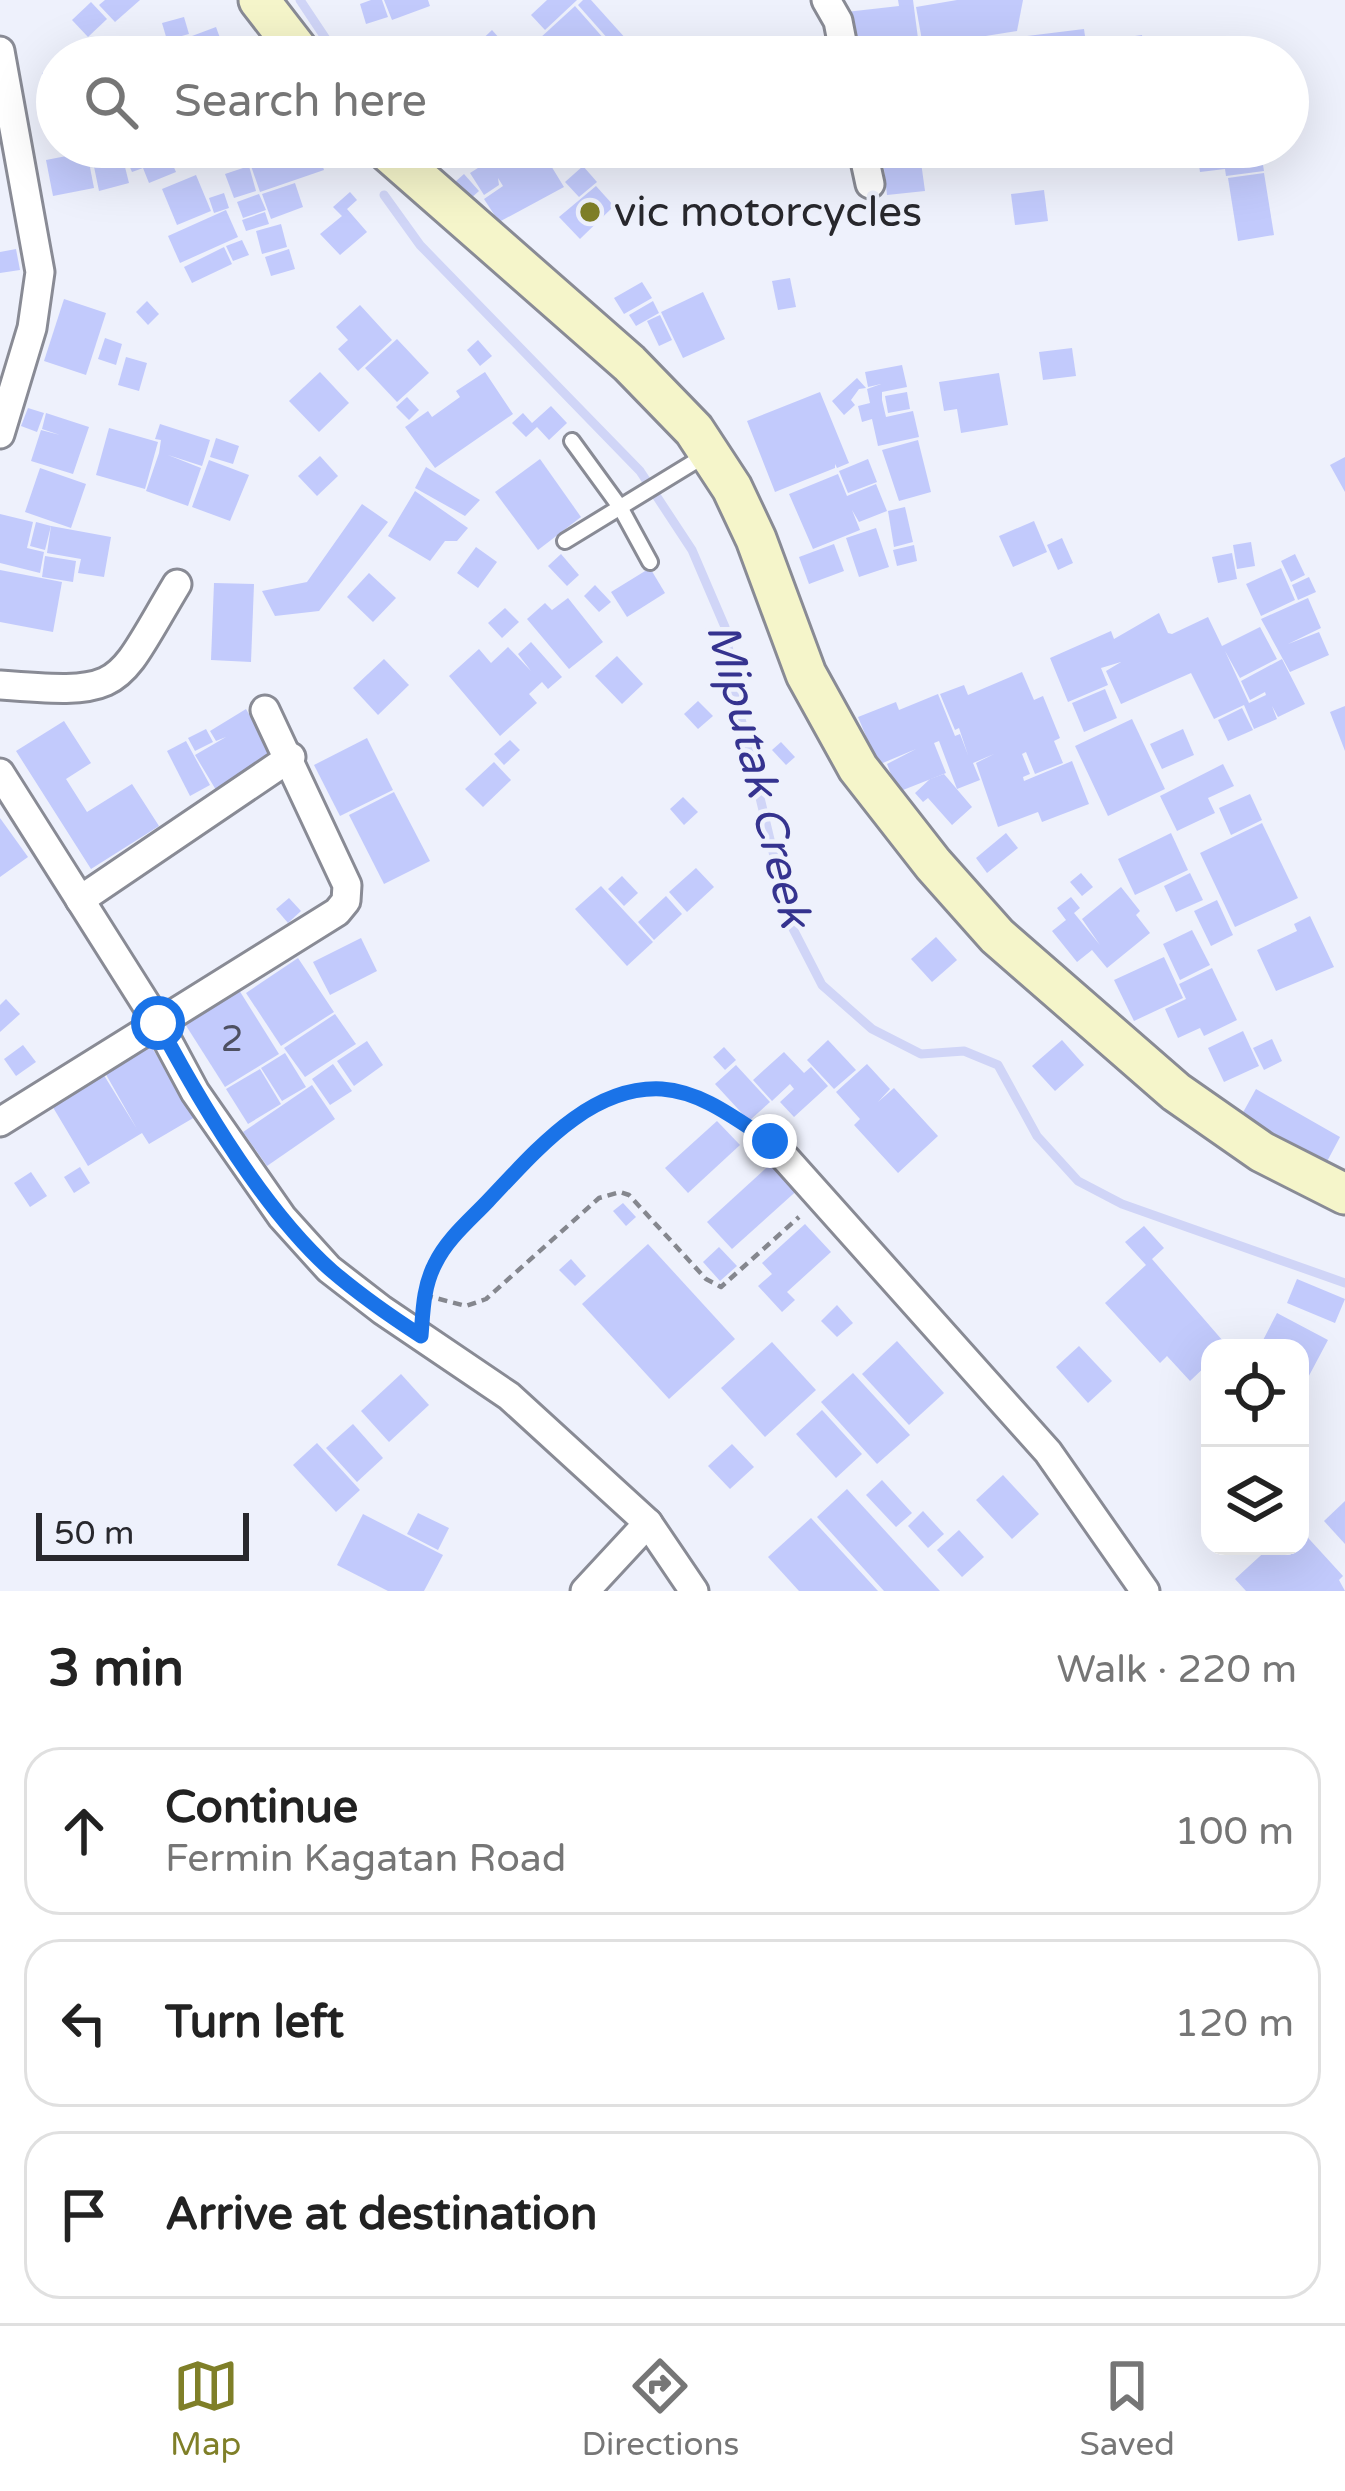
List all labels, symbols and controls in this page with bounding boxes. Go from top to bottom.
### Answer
search box [36,36,1309,168]
icon: search [78,69,144,135]
text: Search here [174,75,427,129]
place label: vic motorcycles [614,187,922,238]
marker: vic motorcycles [577,199,603,225]
water label: Miputak Creek [694,617,823,936]
route start [131,996,185,1050]
house number: 2 [221,1018,243,1061]
route end [743,1114,797,1168]
map controls [1201,1339,1309,1555]
button: locate [1201,1339,1309,1447]
button: layers [1201,1447,1309,1555]
scale bar [36,1507,249,1560]
text: 50 m [54,1514,134,1553]
text: 3 min [48,1638,184,1700]
text: Walk · 220 m [1056,1646,1297,1693]
text: Continue [165,1781,358,1835]
icon: ahead [51,1798,117,1864]
text: 100 m [1175,1808,1294,1855]
text: Fermin Kagatan Road [165,1835,566,1882]
icon: left [51,1990,117,2056]
text: Turn left [165,1996,344,2050]
text: 120 m [1175,2000,1294,2047]
icon: arrive [51,2182,117,2248]
text: Arrive at destination [165,2188,597,2242]
tab: Map [170,2353,241,2464]
tab: Directions [581,2353,739,2464]
tab: Saved [1080,2353,1175,2464]

